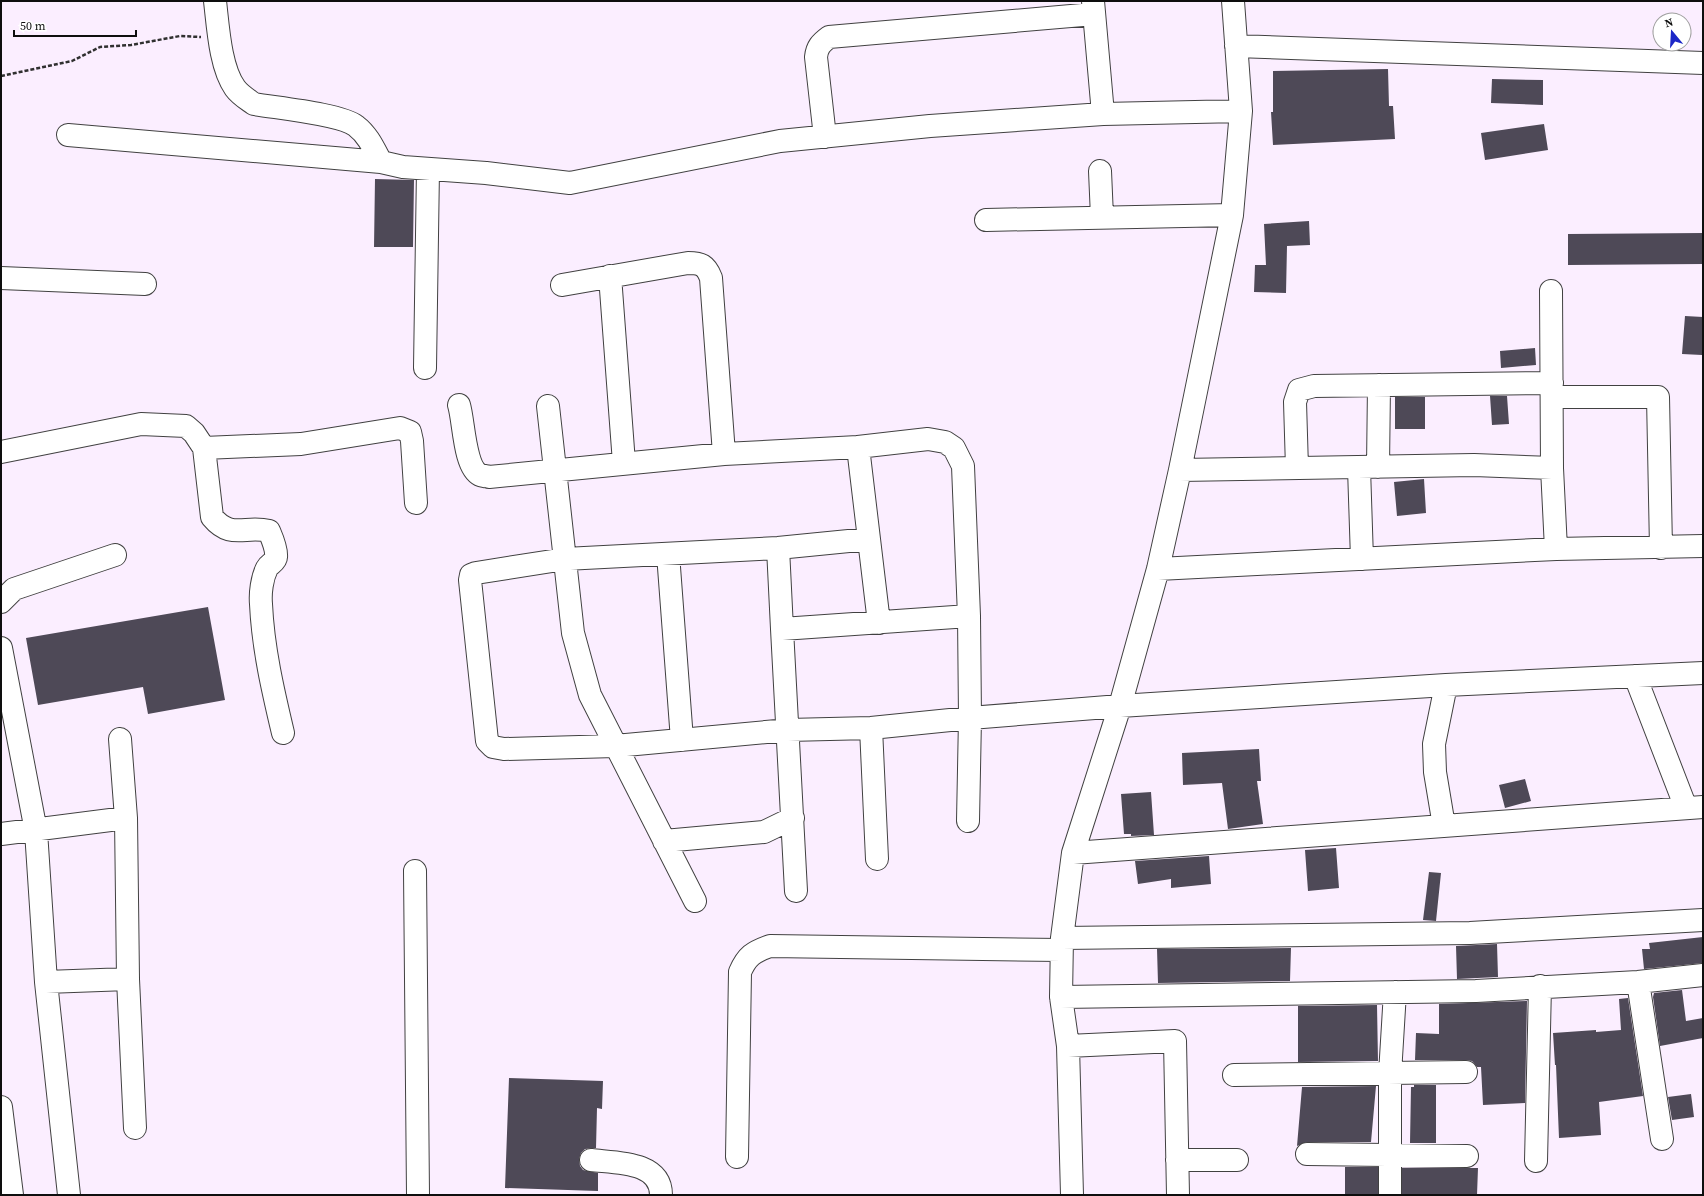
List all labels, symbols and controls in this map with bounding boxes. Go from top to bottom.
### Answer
scale bar [14,12,136,38]
north arrow [1652,12,1692,52]
text: N [1663,15,1675,31]
text: 50 m [20,18,46,34]

